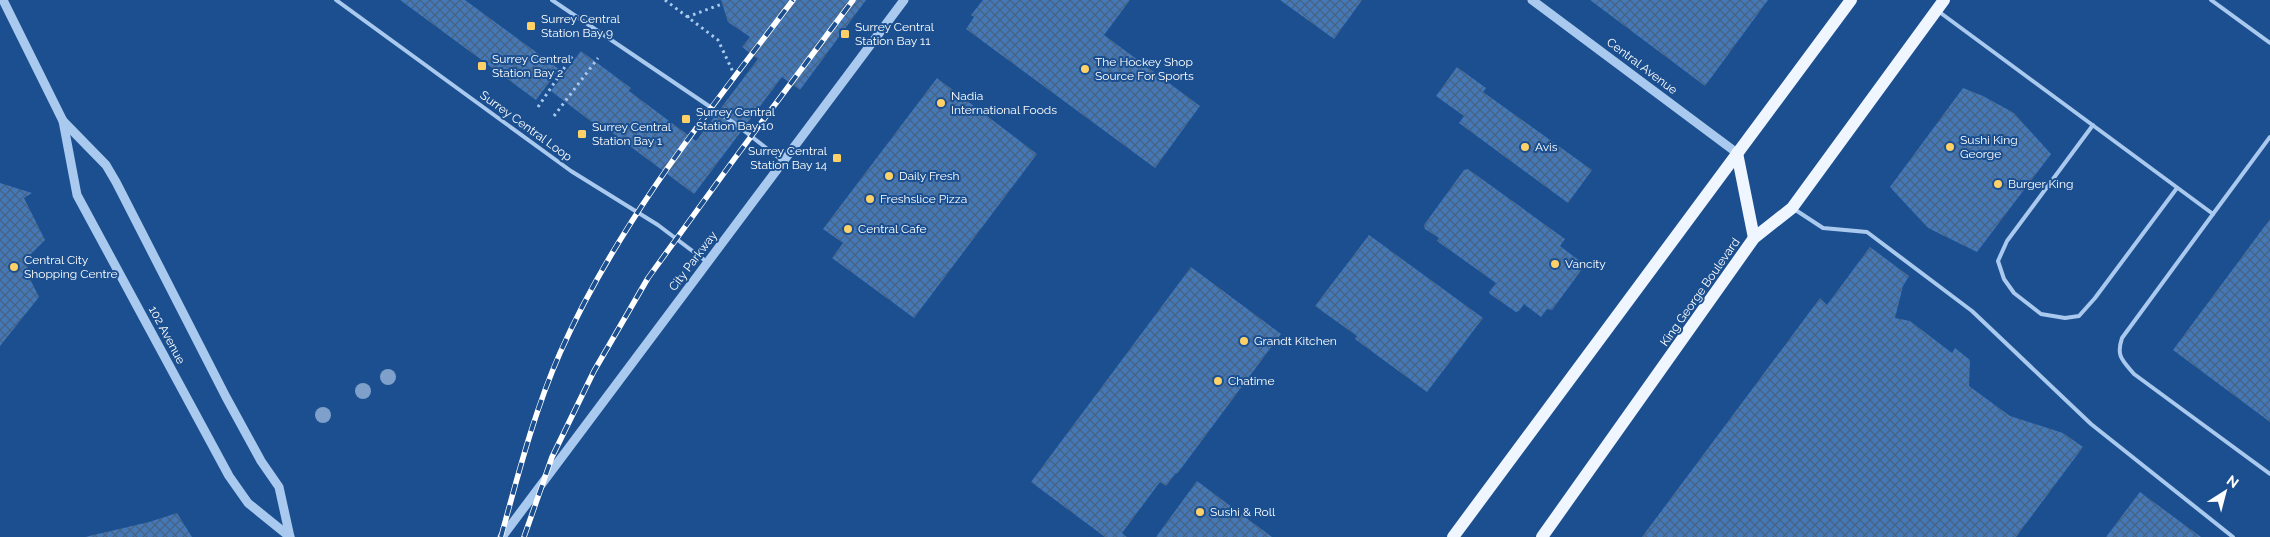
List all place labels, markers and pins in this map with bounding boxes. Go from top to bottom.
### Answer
place label: Surrey Central Station Bay 9 [541,12,621,40]
marker: Surrey Central Station Bay 9 [525,20,537,32]
place label: Surrey Central Station Bay 11 [855,20,935,48]
marker: Surrey Central Station Bay 11 [839,28,851,40]
place label: Surrey Central Station Bay 2 [492,52,572,80]
place label: The Hockey Shop Source For Sports [1095,55,1194,83]
marker: Surrey Central Station Bay 2 [476,60,488,72]
marker: The Hockey Shop Source For Sports [1079,63,1091,75]
place label: Nadia International Foods [951,89,1057,117]
marker: Nadia International Foods [935,97,947,109]
place label: Surrey Central Station Bay 10 [696,105,776,133]
marker: Surrey Central Station Bay 10 [680,113,692,125]
place label: Surrey Central Station Bay 1 [592,120,672,148]
marker: Surrey Central Station Bay 1 [576,128,588,140]
place label: Sushi King George [1960,133,2018,161]
place label: Avis [1535,140,1558,154]
marker: Avis [1519,141,1531,153]
marker: Sushi King George [1944,141,1956,153]
place label: Surrey Central Station Bay 14 [748,144,828,172]
marker: Surrey Central Station Bay 14 [831,152,843,164]
place label: Daily Fresh [899,169,959,183]
marker: Daily Fresh [883,170,895,182]
place label: Burger King [2008,177,2073,191]
marker: Burger King [1992,178,2004,190]
place label: Freshslice Pizza [880,192,967,206]
marker: Freshslice Pizza [864,193,876,205]
place label: Central Cafe [858,222,926,236]
marker: Central Cafe [842,223,854,235]
place label: Central City Shopping Centre [24,253,118,281]
place label: Vancity [1565,257,1606,271]
marker: Vancity [1549,258,1561,270]
marker: Central City Shopping Centre [8,261,20,273]
place label: Grandt Kitchen [1254,334,1337,348]
marker: Grandt Kitchen [1238,335,1250,347]
place label: Chatime [1228,374,1274,388]
marker: Chatime [1212,375,1224,387]
place label: Sushi & Roll [1210,505,1276,519]
marker: Sushi & Roll [1194,506,1206,518]

